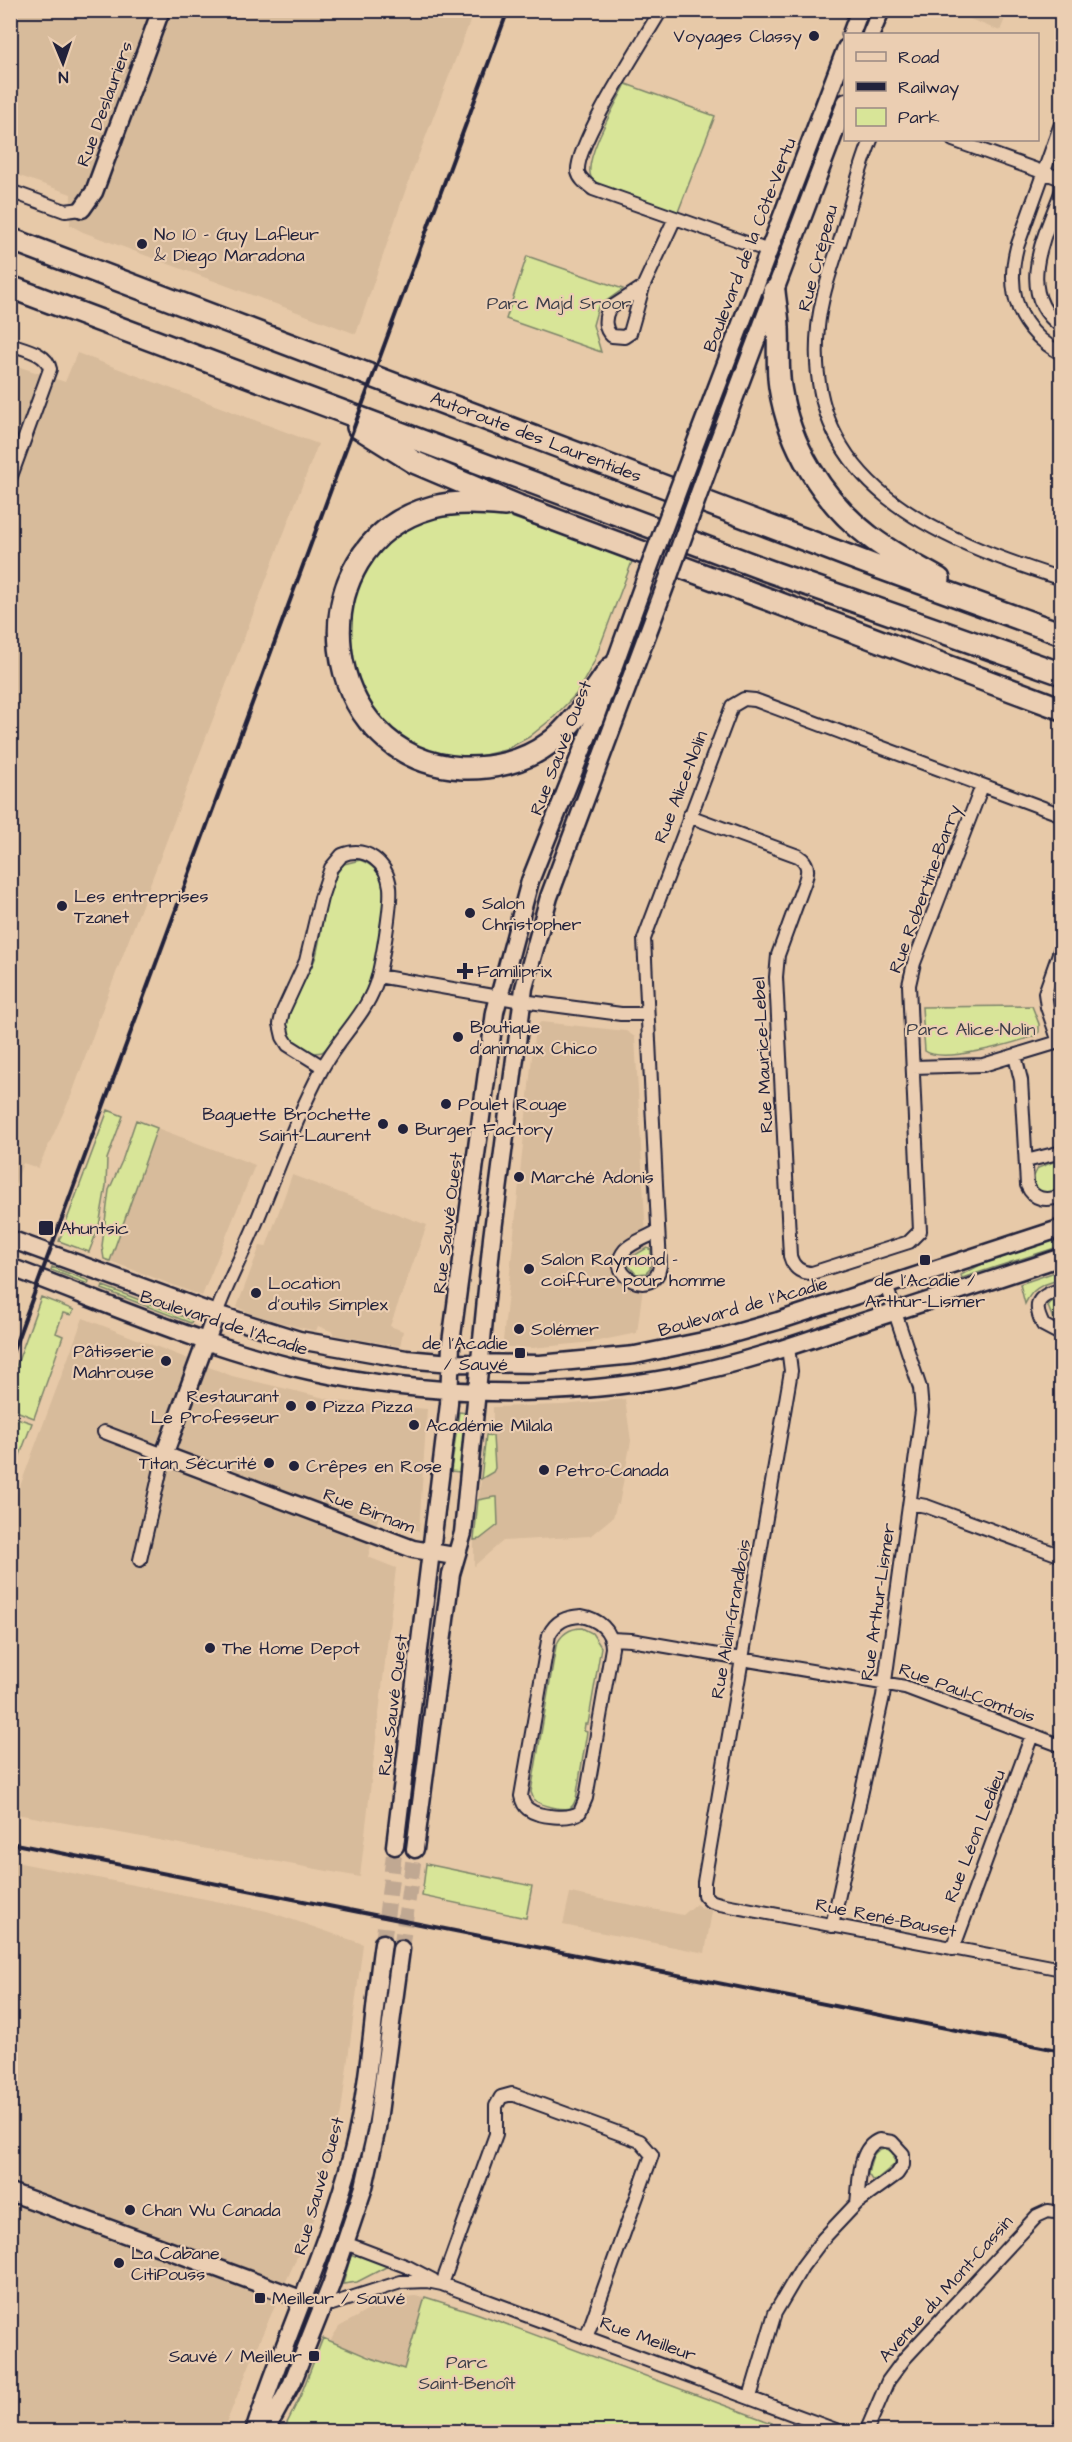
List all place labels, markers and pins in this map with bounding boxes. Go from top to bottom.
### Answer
place label: Voyages Classy [674,24,802,50]
marker: Voyages Classy [807,29,821,43]
place label: No 10 - Guy Lafleur & Diego Maradona [154,222,319,269]
marker: No 10 - Guy Lafleur & Diego Maradona [135,237,149,251]
place label: Les entreprises Tzanet [74,884,209,930]
place label: Salon Christopher [482,891,581,937]
marker: Les entreprises Tzanet [55,899,69,913]
marker: Salon Christopher [463,906,477,920]
place label: Familiprix [477,959,553,984]
marker: Familiprix [458,964,472,978]
place label: Boutique d'animaux Chico [470,1015,597,1061]
marker: Boutique d'animaux Chico [451,1030,465,1044]
place label: Poulet Rouge [458,1092,567,1118]
marker: Poulet Rouge [439,1097,453,1111]
place label: Baguette Brochette Saint-Laurent [202,1102,372,1148]
marker: Baguette Brochette Saint-Laurent [376,1117,390,1131]
place label: Burger Factory [415,1117,553,1143]
marker: Burger Factory [396,1122,410,1136]
place label: Marché Adonis [531,1165,654,1190]
marker: Marché Adonis [512,1170,526,1184]
place label: Ahuntsic [60,1216,129,1241]
marker: Ahuntsic [37,1219,55,1237]
place label: Salon Raymond - coiffure pour homme [541,1247,726,1293]
marker: de l'Acadie / Arthur-Lismer [918,1253,932,1267]
marker: Salon Raymond - coiffure pour homme [522,1262,536,1276]
place label: de l'Acadie / Arthur-Lismer [865,1268,985,1314]
place label: Location d'outils Simplex [268,1271,388,1317]
marker: Location d'outils Simplex [249,1286,263,1300]
place label: Solémer [531,1317,599,1342]
marker: Solémer [512,1322,526,1336]
place label: de l'Acadie / Sauvé [422,1331,508,1377]
place label: Pâtisserie Mahrouse [73,1339,154,1385]
marker: de l'Acadie / Sauvé [513,1346,527,1360]
marker: Pâtisserie Mahrouse [159,1354,173,1368]
place label: Restaurant Le Professeur [151,1384,280,1430]
place label: Pizza Pizza [323,1394,413,1419]
marker: Restaurant Le Professeur [284,1399,298,1413]
marker: Pizza Pizza [304,1399,318,1413]
place label: Académie Milala [426,1413,552,1438]
marker: Académie Milala [407,1418,421,1432]
place label: Titan Sécurité [139,1451,257,1476]
place label: Crêpes en Rose [306,1454,442,1479]
marker: Titan Sécurité [262,1456,276,1470]
place label: Petro-Canada [556,1458,669,1483]
marker: Crêpes en Rose [287,1459,301,1473]
marker: Petro-Canada [537,1463,551,1477]
place label: The Home Depot [222,1636,361,1661]
marker: The Home Depot [203,1641,217,1655]
place label: Chan Wu Canada [142,2198,281,2223]
marker: Chan Wu Canada [123,2203,137,2217]
place label: La Cabane CitiPouss [131,2241,220,2287]
marker: La Cabane CitiPouss [112,2256,126,2270]
place label: Meilleur / Sauvé [272,2286,406,2311]
marker: Meilleur / Sauvé [253,2291,267,2305]
place label: Sauvé / Meilleur [169,2344,302,2369]
marker: Sauvé / Meilleur [307,2349,321,2363]

